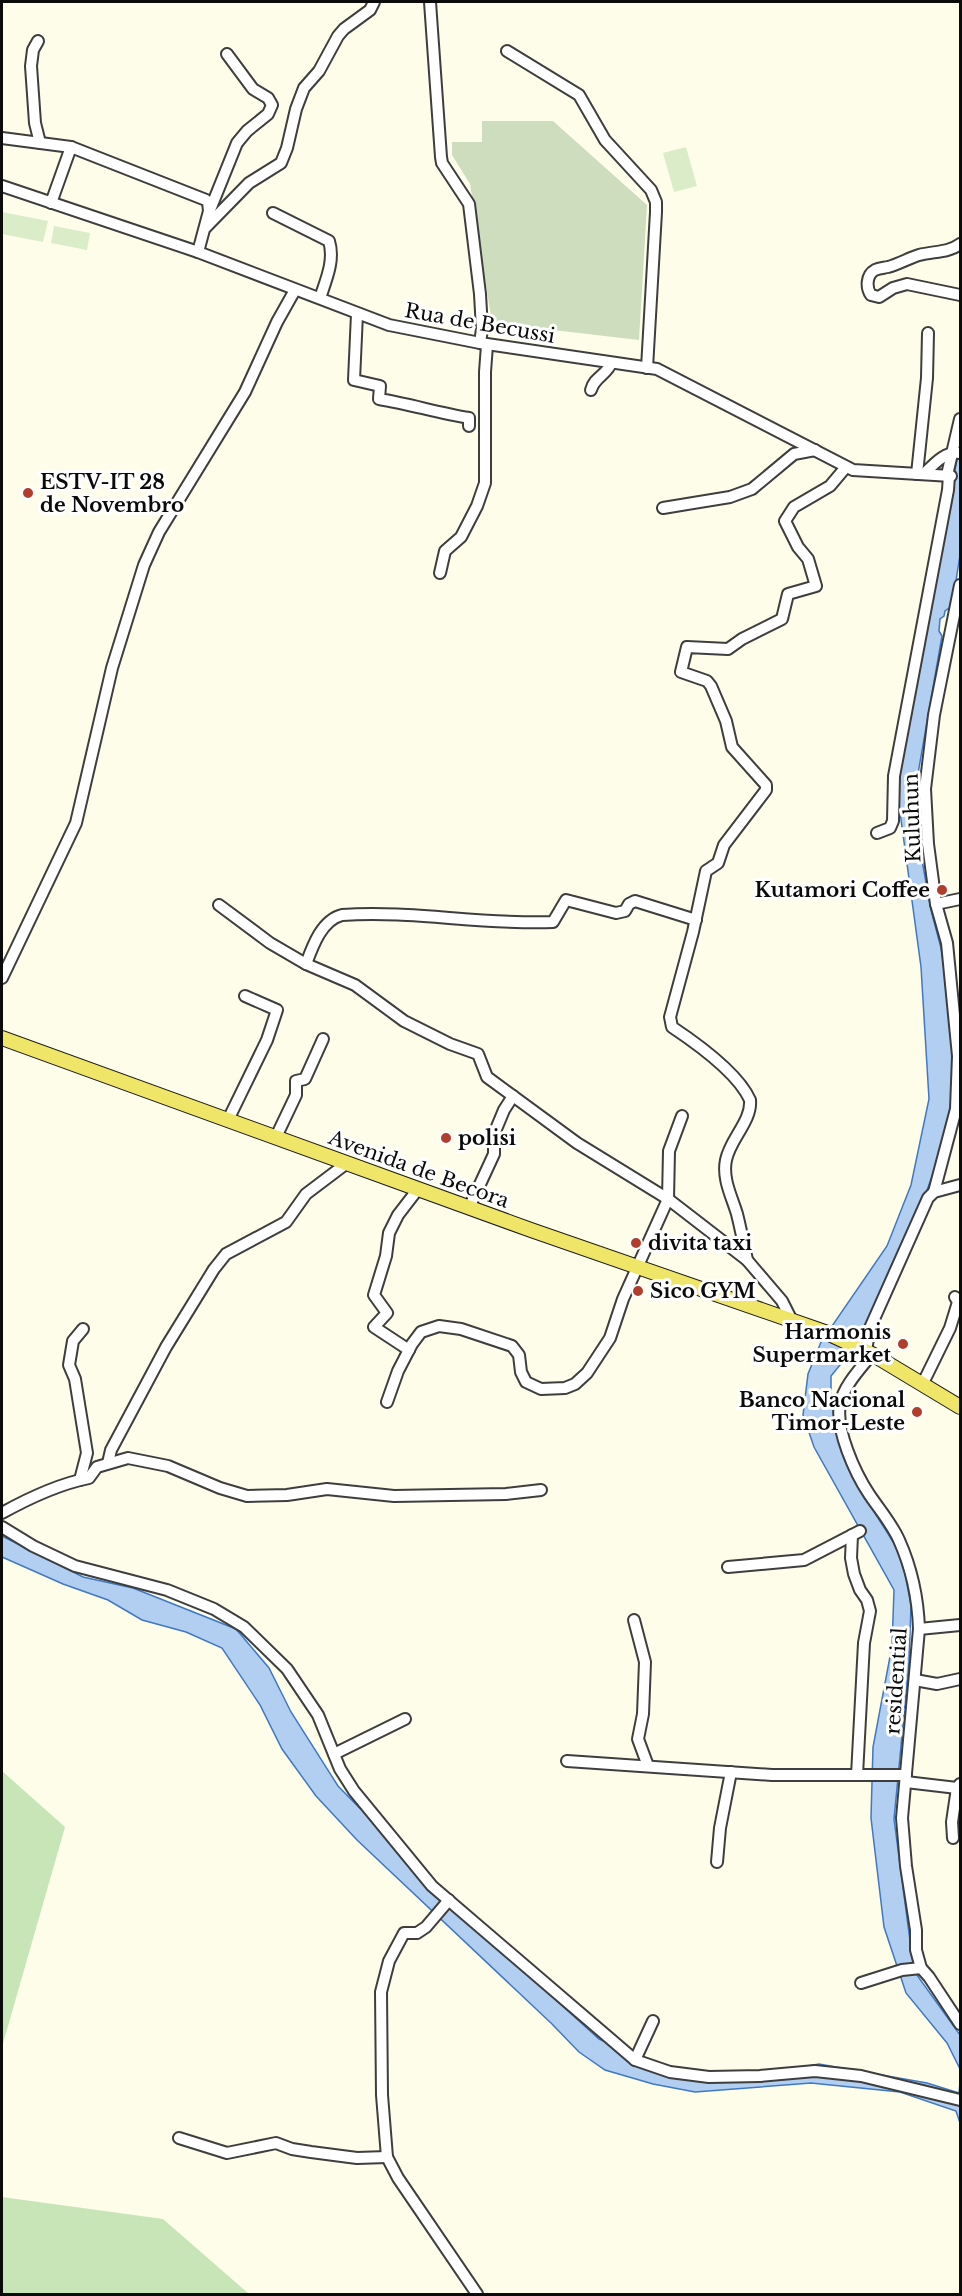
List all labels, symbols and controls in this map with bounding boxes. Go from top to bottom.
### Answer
street label: Rua de Becussi [403,298,557,348]
place label: ESTV-IT 28 de Novembro [40,470,184,517]
marker: ESTV-IT 28 de Novembro [21,486,35,500]
street label: Kuluhun [898,773,926,863]
place label: Kutamori Coffee [754,878,930,902]
marker: Kutamori Coffee [935,883,949,897]
street label: Avenida de Becora [325,1125,513,1213]
place label: polisi [458,1126,516,1150]
marker: polisi [439,1131,453,1145]
place label: divita taxi [648,1231,752,1255]
marker: divita taxi [629,1236,643,1250]
place label: Sico GYM [650,1279,756,1303]
marker: Sico GYM [631,1284,645,1298]
place label: Harmonis Supermarket [752,1320,891,1367]
marker: Harmonis Supermarket [896,1337,910,1351]
place label: Banco Nacional Timor-Leste [739,1388,905,1435]
marker: Banco Nacional Timor-Leste [910,1405,924,1419]
street label: residential [880,1627,912,1735]

